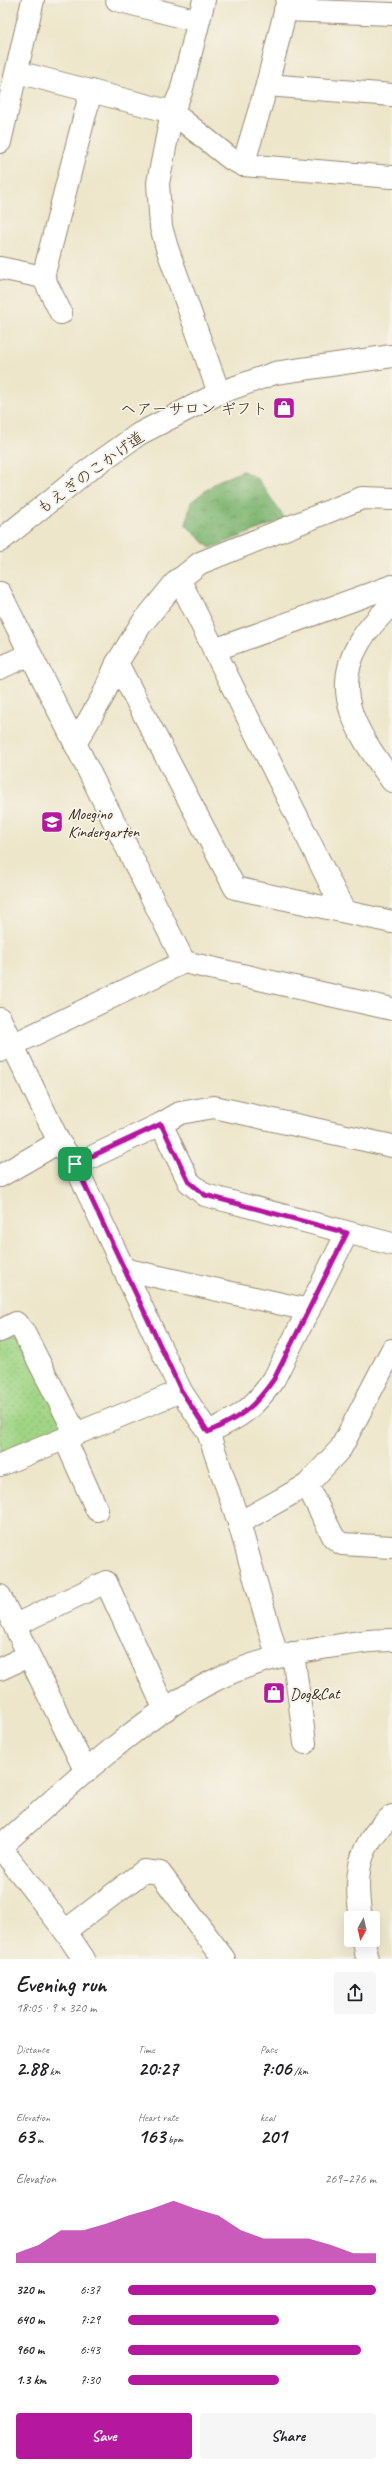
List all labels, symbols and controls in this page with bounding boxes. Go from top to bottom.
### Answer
shop icon: ヘアーサロン ギフト [271,395,297,421]
place label: ヘアーサロン ギフト [120,399,268,419]
street label: もえぎのこかげ道 [33,427,148,519]
place label: Moegino Kindergarten [68,804,140,842]
school or university icon: Moegino Kindergarten [39,809,65,835]
pin [58,1147,92,1181]
icon: arrive [64,1153,86,1175]
shop icon: Dog&Cat [261,1680,287,1706]
place label: Dog&Cat [290,1684,341,1704]
north arrow [344,1911,380,1947]
map controls [344,1911,380,1947]
text: Evening run [16,1971,106,1999]
button: share [334,1972,376,2014]
text: 18:05 · 9 × 320 m [16,2000,97,2016]
text: Distance [16,2042,49,2056]
text: Time [138,2042,155,2056]
text: Pace [260,2042,277,2056]
text: 2.88 [16,2056,47,2081]
text: 20:27 [138,2056,178,2081]
text: 7:06 [260,2056,291,2081]
text: km [47,2064,60,2078]
text: /km [291,2064,308,2078]
text: Elevation [16,2110,50,2124]
text: Heart rate [138,2110,178,2124]
text: kcal [260,2110,275,2124]
text: 63 [16,2124,34,2149]
text: 163 [138,2124,165,2149]
text: 201 [260,2124,287,2149]
text: m [34,2132,43,2146]
text: bpm [165,2132,183,2146]
text: Elevation [16,2171,56,2187]
text: 269–276 m [325,2171,376,2187]
text: 320 m [16,2282,44,2298]
text: 6:37 [80,2282,100,2298]
text: 640 m [16,2312,44,2328]
text: 7:29 [80,2312,100,2328]
text: 960 m [16,2342,44,2358]
text: 6:43 [80,2342,100,2358]
text: 1.3 km [16,2372,46,2388]
text: 7:30 [80,2372,100,2388]
button: Save [16,2413,192,2459]
button: Share [200,2413,376,2459]

